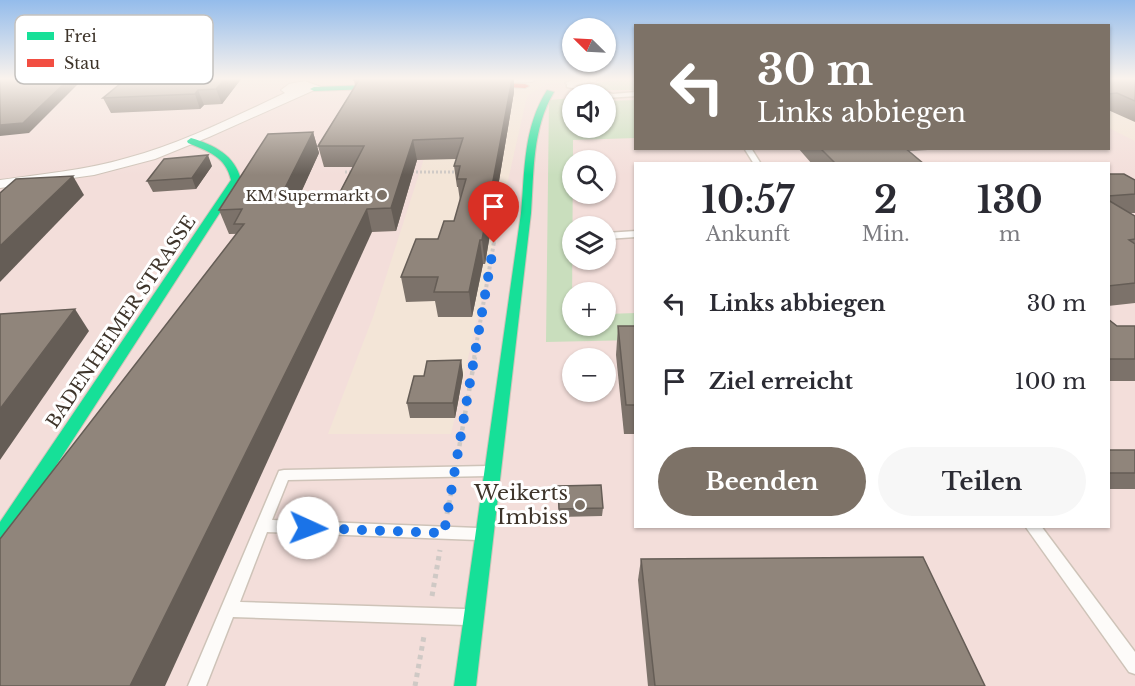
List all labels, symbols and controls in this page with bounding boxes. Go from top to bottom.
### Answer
legend [15,15,213,84]
north arrow [562,18,616,72]
map controls [562,18,616,402]
text: Frei [64,26,97,46]
text: 30 m [757,44,873,96]
icon: left [658,48,736,126]
text: Stau [64,53,100,73]
button: sound [562,84,616,138]
text: Links abbiegen [757,96,966,129]
button: search [562,150,616,204]
text: 10:57 [701,178,794,223]
text: 2 [874,178,897,223]
text: 130 [977,178,1043,223]
pin [468,181,519,243]
place label: KM Supermarkt [246,186,370,205]
marker: KM Supermarkt [375,188,389,202]
icon: arrive [477,190,510,223]
street label: BADENHEIMER STRASSE [42,212,200,432]
button: layers [562,216,616,270]
text: Ankunft [706,222,790,246]
text: Min. [862,222,910,246]
text: m [999,222,1020,246]
button: + [562,282,616,336]
icon: left [658,287,691,320]
text: Links abbiegen [709,290,886,317]
text: 30 m [1027,290,1086,317]
button: − [562,348,616,402]
icon: arrive [658,365,691,398]
text: Ziel erreicht [709,368,853,395]
text: 100 m [1015,368,1086,395]
button: Beenden [658,447,866,516]
button: Teilen [878,447,1086,516]
place label: Weikerts Imbiss [473,480,568,530]
position arrow [276,496,340,560]
marker: Weikerts Imbiss [573,498,587,512]

